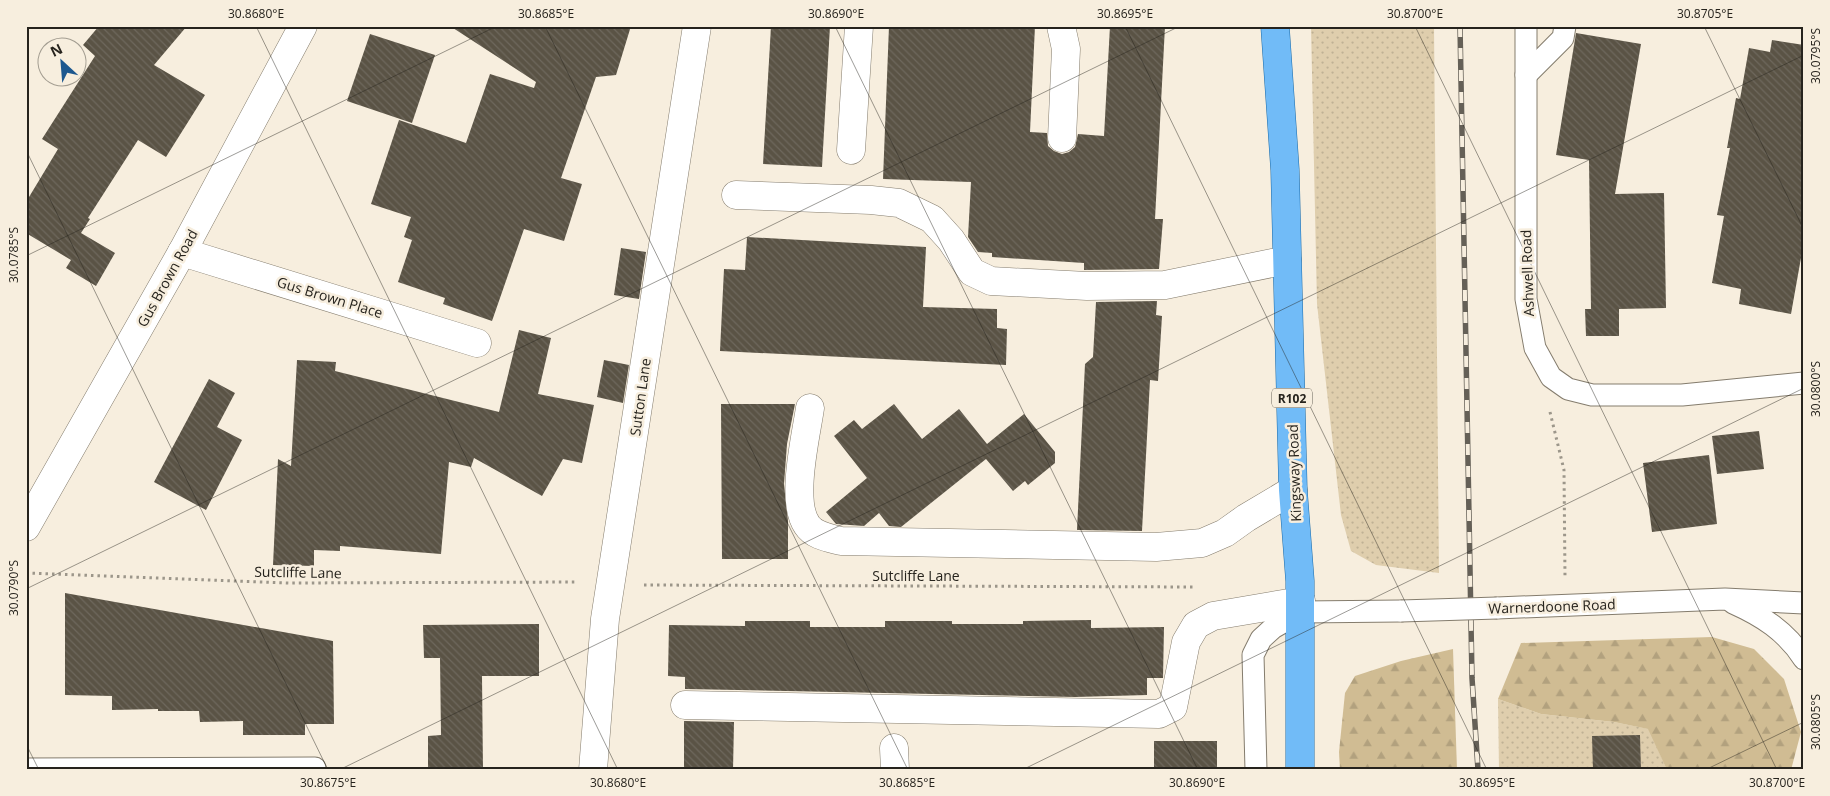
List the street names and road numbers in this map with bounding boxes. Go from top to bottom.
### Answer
street label: Gus Brown Road [132,226,202,330]
street label: Ashwell Road [1516,229,1538,317]
street label: Gus Brown Place [275,272,385,322]
street label: Sutton Lane [625,357,655,437]
road number: R102 [1272,388,1312,408]
street label: Kingsway Road [1283,424,1305,522]
street label: Sutcliffe Lane [254,562,342,582]
street label: Sutcliffe Lane [872,566,960,585]
street label: Warnerdoone Road [1488,594,1616,618]

